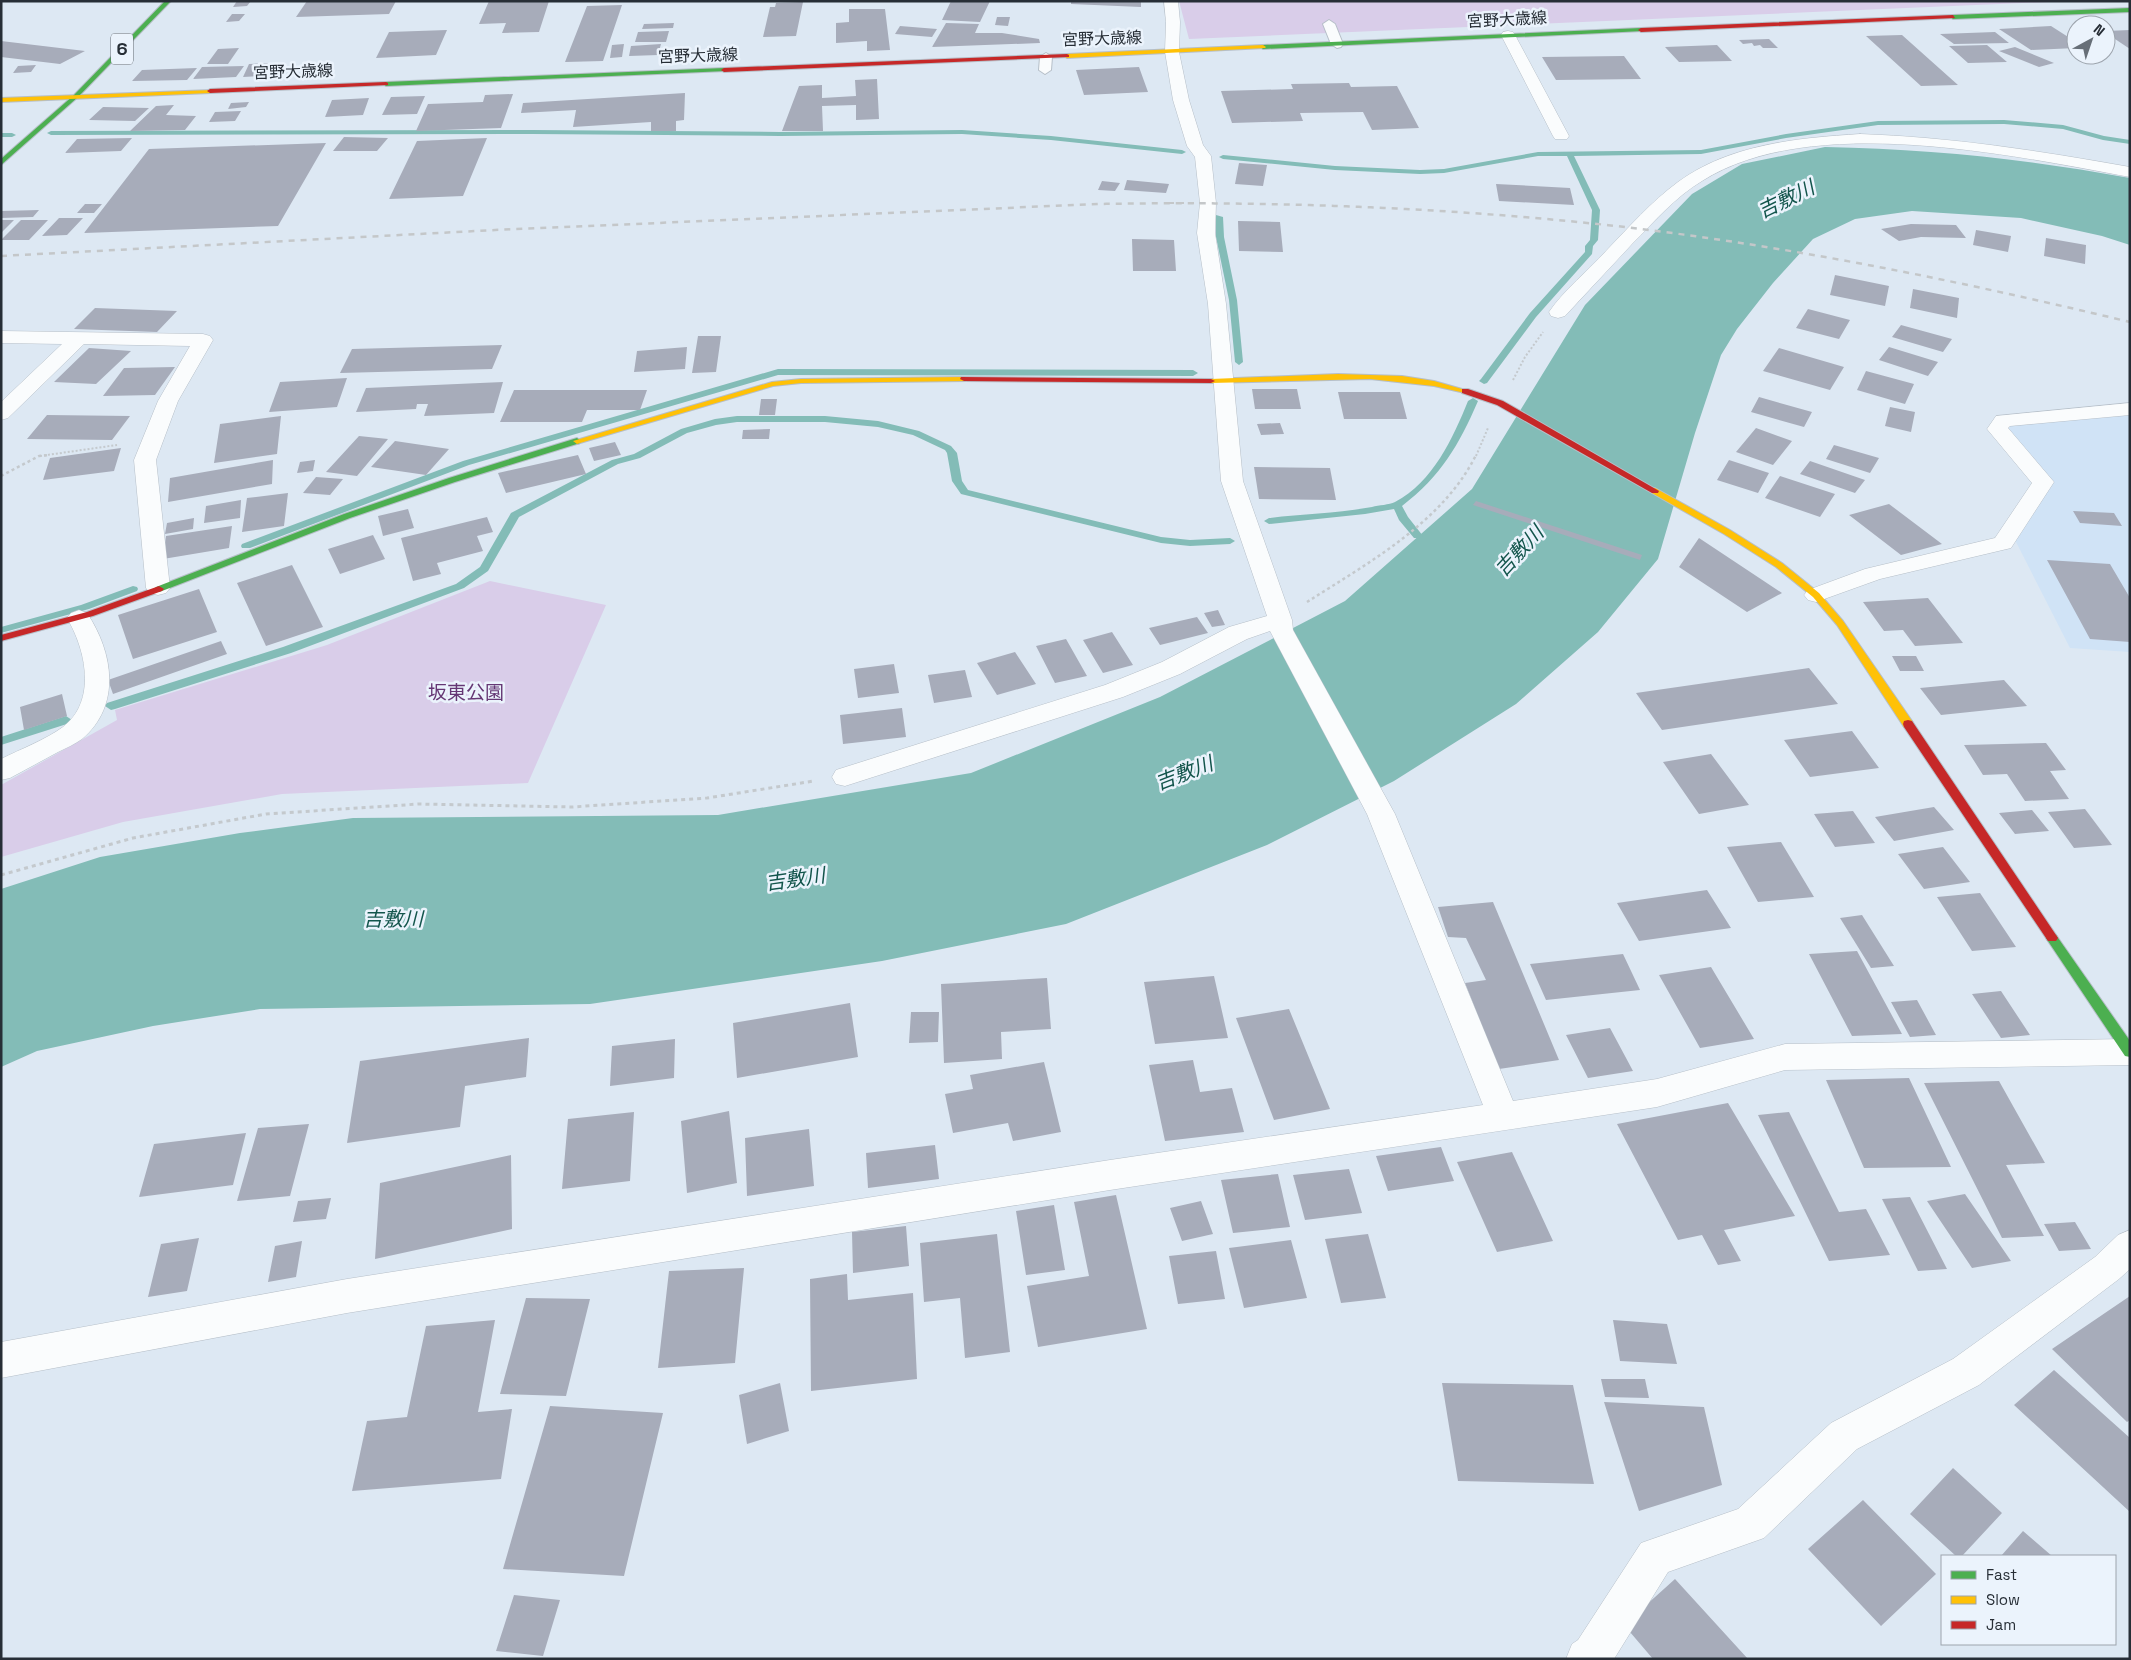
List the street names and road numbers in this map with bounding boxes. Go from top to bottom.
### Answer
street label: 宮野大歳線 [1467,7,1548,32]
street label: 宮野大歳線 [1062,27,1142,50]
road number: 6 [111,34,133,64]
street label: 宮野大歳線 [658,44,738,67]
street label: 宮野大歳線 [253,60,333,83]

